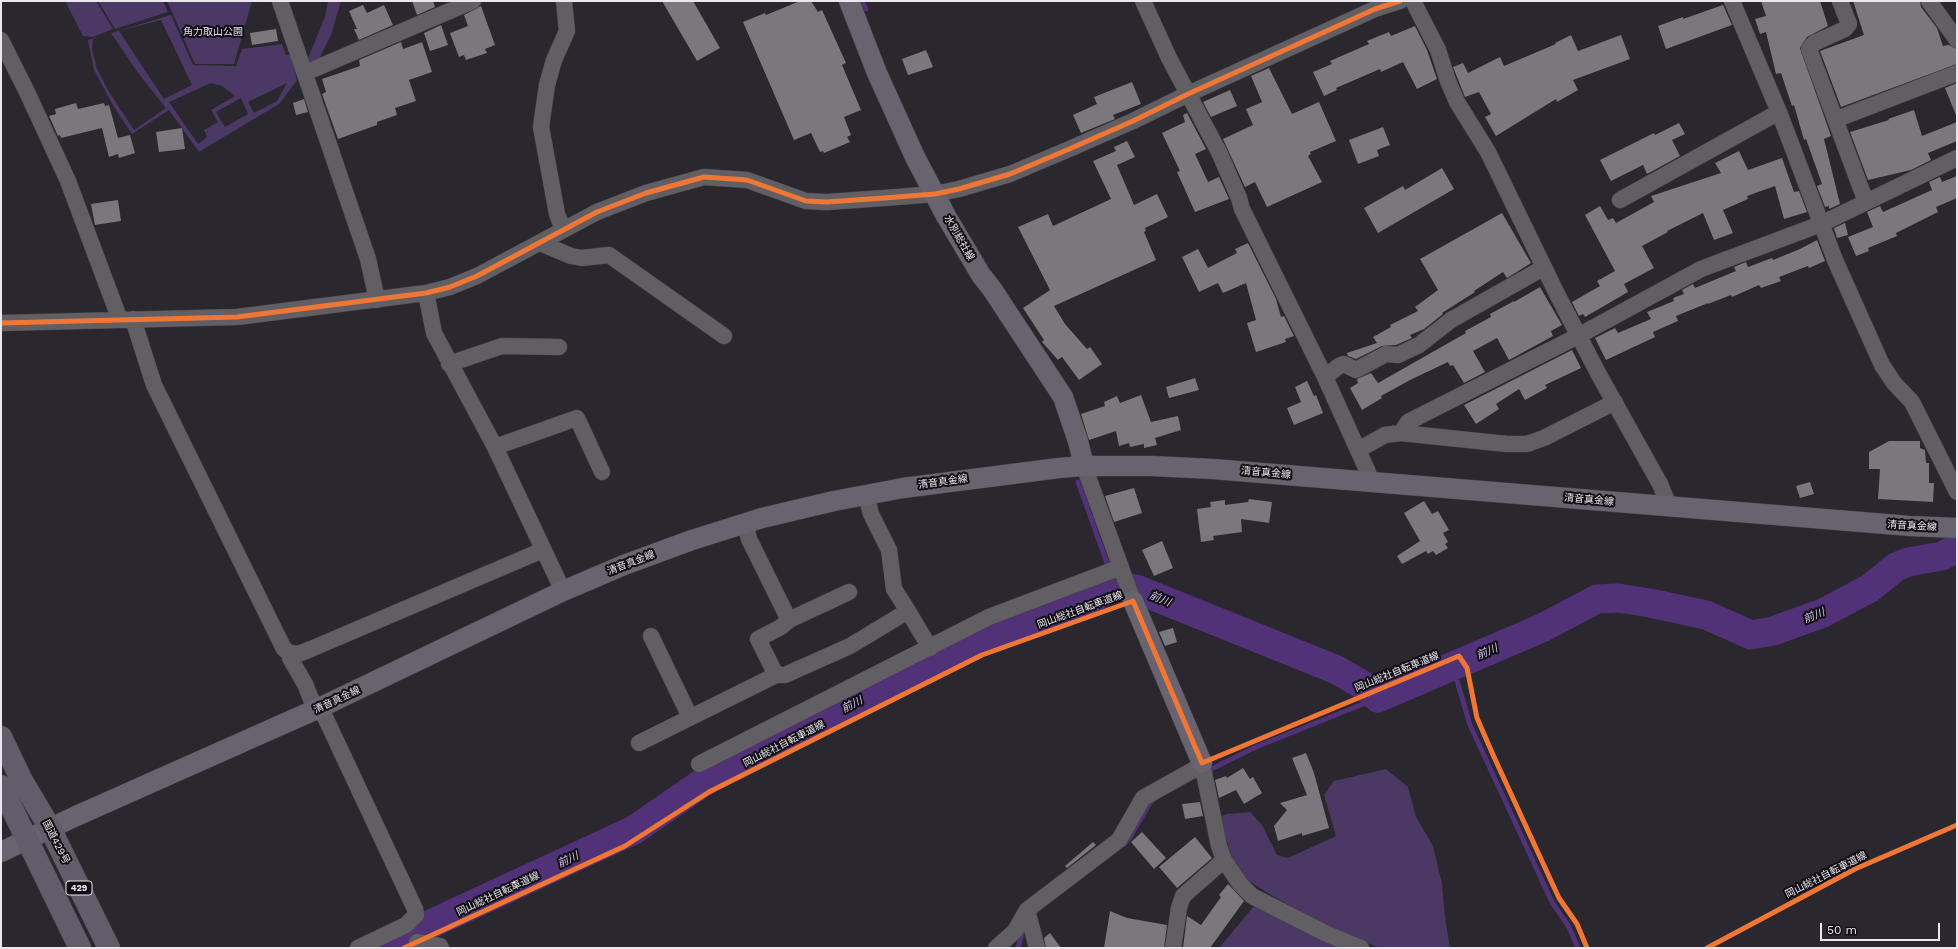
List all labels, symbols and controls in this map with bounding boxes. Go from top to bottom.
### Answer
park label: 角力取山公園 [183,26,243,38]
street label: 水別総社線 [941,213,977,263]
street label: 清音真金線 [1241,465,1291,481]
street label: 清音真金線 [917,473,969,491]
street label: 清音真金線 [1564,492,1614,508]
street label: 清音真金線 [1887,519,1937,533]
street label: 清音真金線 [606,548,656,578]
street label: 岡山総社自転車道線 [1036,589,1124,631]
water label: 前川 [1147,589,1173,609]
water label: 前川 [1801,606,1827,626]
water label: 前川 [1474,642,1500,662]
street label: 岡山総社自転車道線 [1353,650,1441,694]
street label: 清音真金線 [312,684,362,716]
water label: 前川 [839,694,865,716]
street label: 岡山総社自転車道線 [741,718,827,770]
street label: 国道429号 [40,818,72,866]
water label: 前川 [555,849,581,871]
street label: 岡山総社自転車道線 [1783,849,1869,901]
street label: 岡山総社自転車道線 [455,870,541,918]
road number: 429 [66,881,92,895]
scale bar [1822,915,1942,941]
text: 50 m [1827,923,1857,937]

